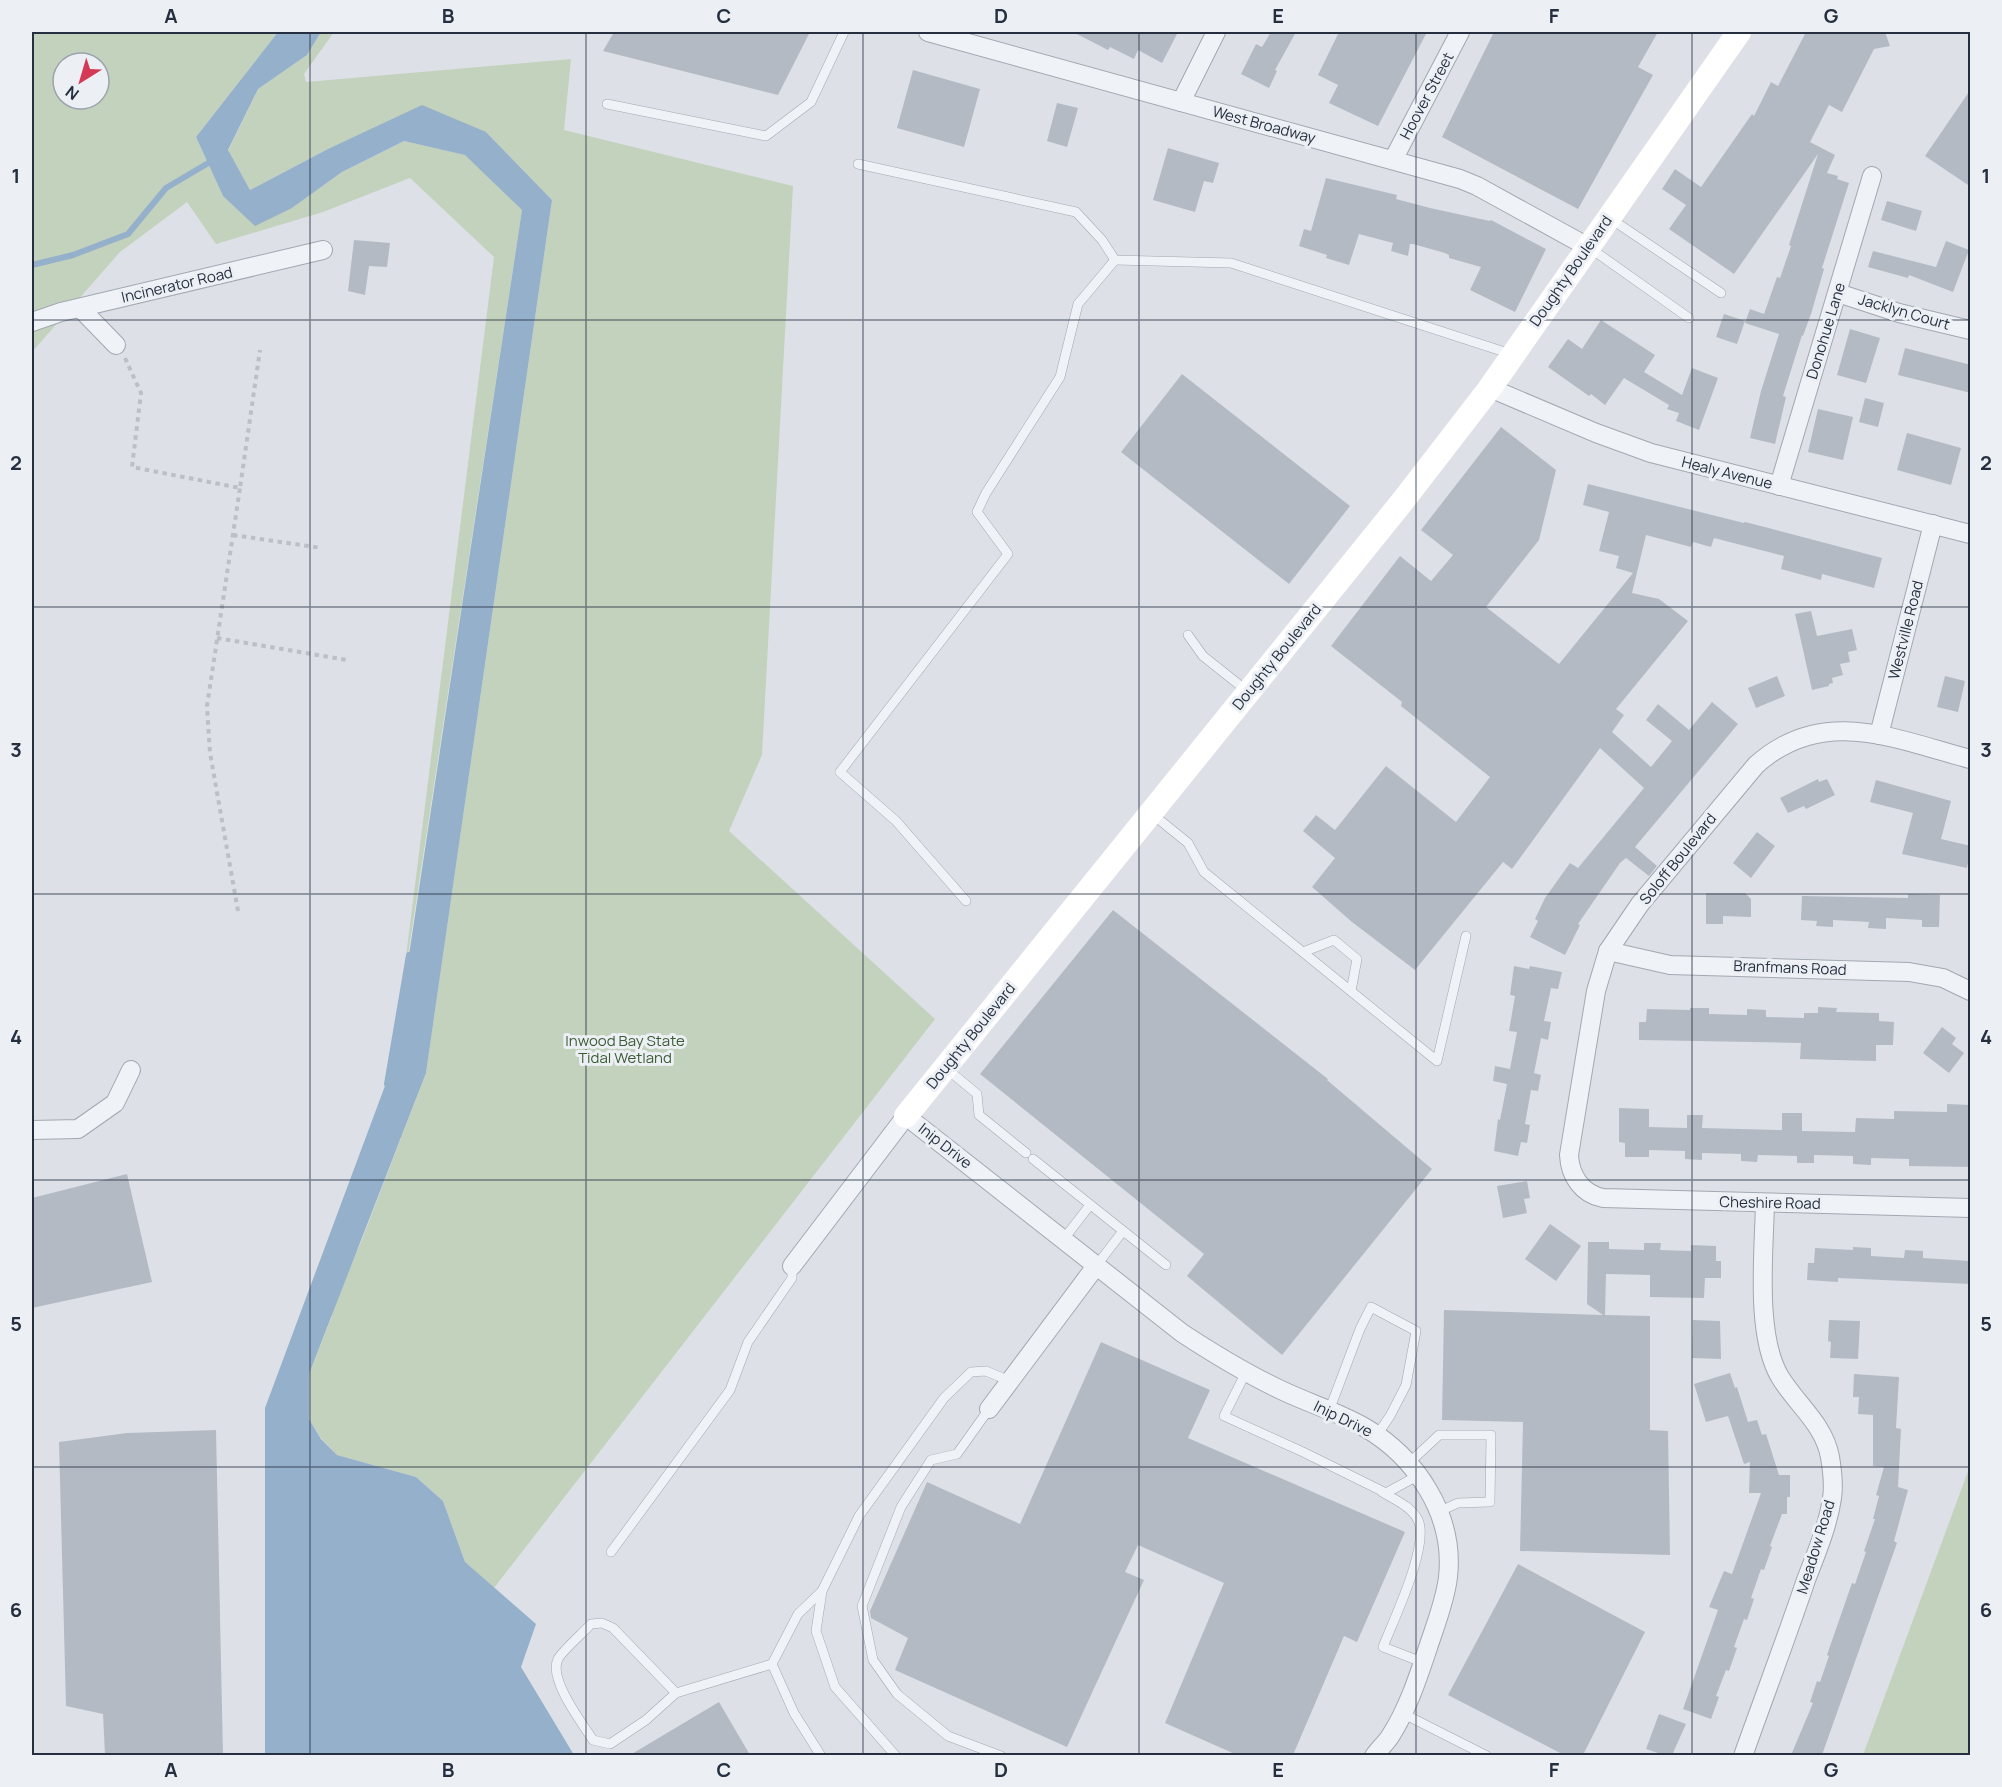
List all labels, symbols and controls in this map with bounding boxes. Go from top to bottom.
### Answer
text: A [164,2,178,29]
text: B [442,2,455,29]
text: C [717,2,731,29]
text: D [994,2,1008,29]
text: E [1272,2,1284,29]
text: F [1549,2,1560,29]
text: G [1824,2,1839,29]
street label: Hoover Street [1395,48,1458,143]
north arrow [51,51,111,111]
text: N [61,81,83,105]
street label: West Broadway [1210,101,1318,148]
text: 1 [12,162,20,189]
text: 1 [1982,162,1990,189]
street label: Doughty Boulevard [1524,211,1617,330]
street label: Incinerator Road [119,262,235,308]
street label: Donohue Lane [1801,280,1850,382]
street label: Jacklyn Court [1856,288,1952,335]
text: 2 [10,449,22,476]
text: 2 [1980,449,1992,476]
street label: Healy Avenue [1679,451,1775,494]
street label: Westville Road [1883,578,1928,682]
street label: Doughty Boulevard [1227,599,1326,714]
text: 3 [10,736,22,763]
text: 3 [1980,736,1992,763]
street label: Soloff Boulevard [1634,809,1721,909]
street label: Branfmans Road [1733,955,1847,980]
street label: Doughty Boulevard [921,978,1020,1093]
text: 4 [10,1023,22,1050]
text: 4 [1980,1023,1992,1050]
park label: Inwood Bay State Tidal Wetland [565,1030,685,1068]
street label: Inip Drive [914,1118,977,1173]
street label: Cheshire Road [1719,1191,1821,1214]
text: 5 [10,1310,22,1337]
text: 5 [1980,1310,1992,1337]
street label: Inip Drive [1310,1395,1376,1442]
street label: Meadow Road [1791,1497,1840,1596]
text: 6 [10,1596,22,1623]
text: 6 [1980,1596,1992,1623]
text: A [164,1756,178,1783]
text: B [442,1756,455,1783]
text: C [717,1756,731,1783]
text: D [994,1756,1008,1783]
text: E [1272,1756,1284,1783]
text: F [1549,1756,1560,1783]
text: G [1824,1756,1839,1783]

